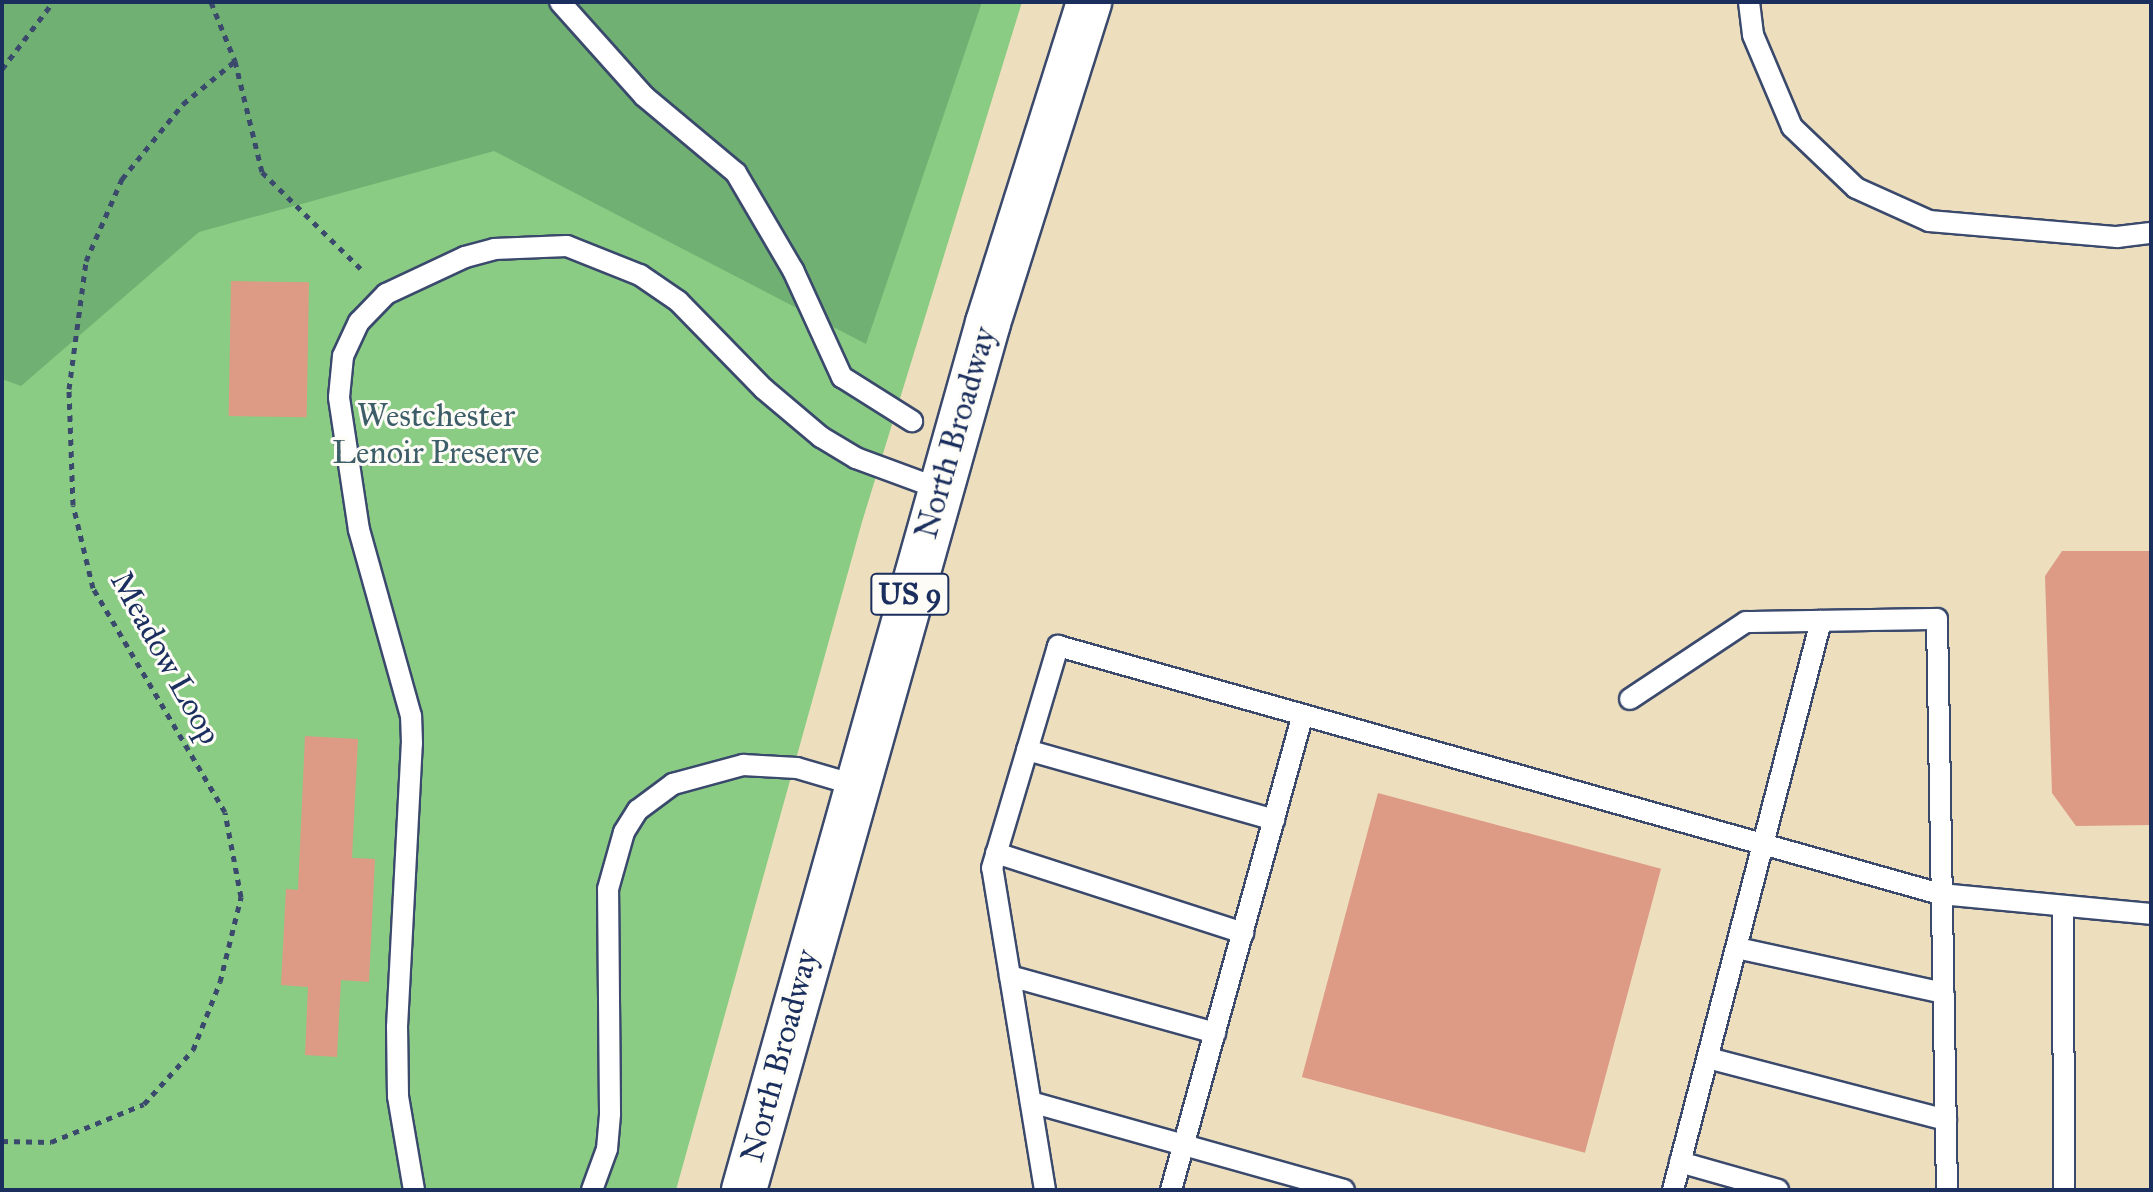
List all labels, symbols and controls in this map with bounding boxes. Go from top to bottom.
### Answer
street label: North Broadway [907,323,1005,543]
park label: Westchester Lenoir Preserve [332,398,540,473]
street label: Meadow Loop [102,565,228,751]
road number: US 9 [870,568,950,620]
street label: North Broadway [733,946,827,1166]

